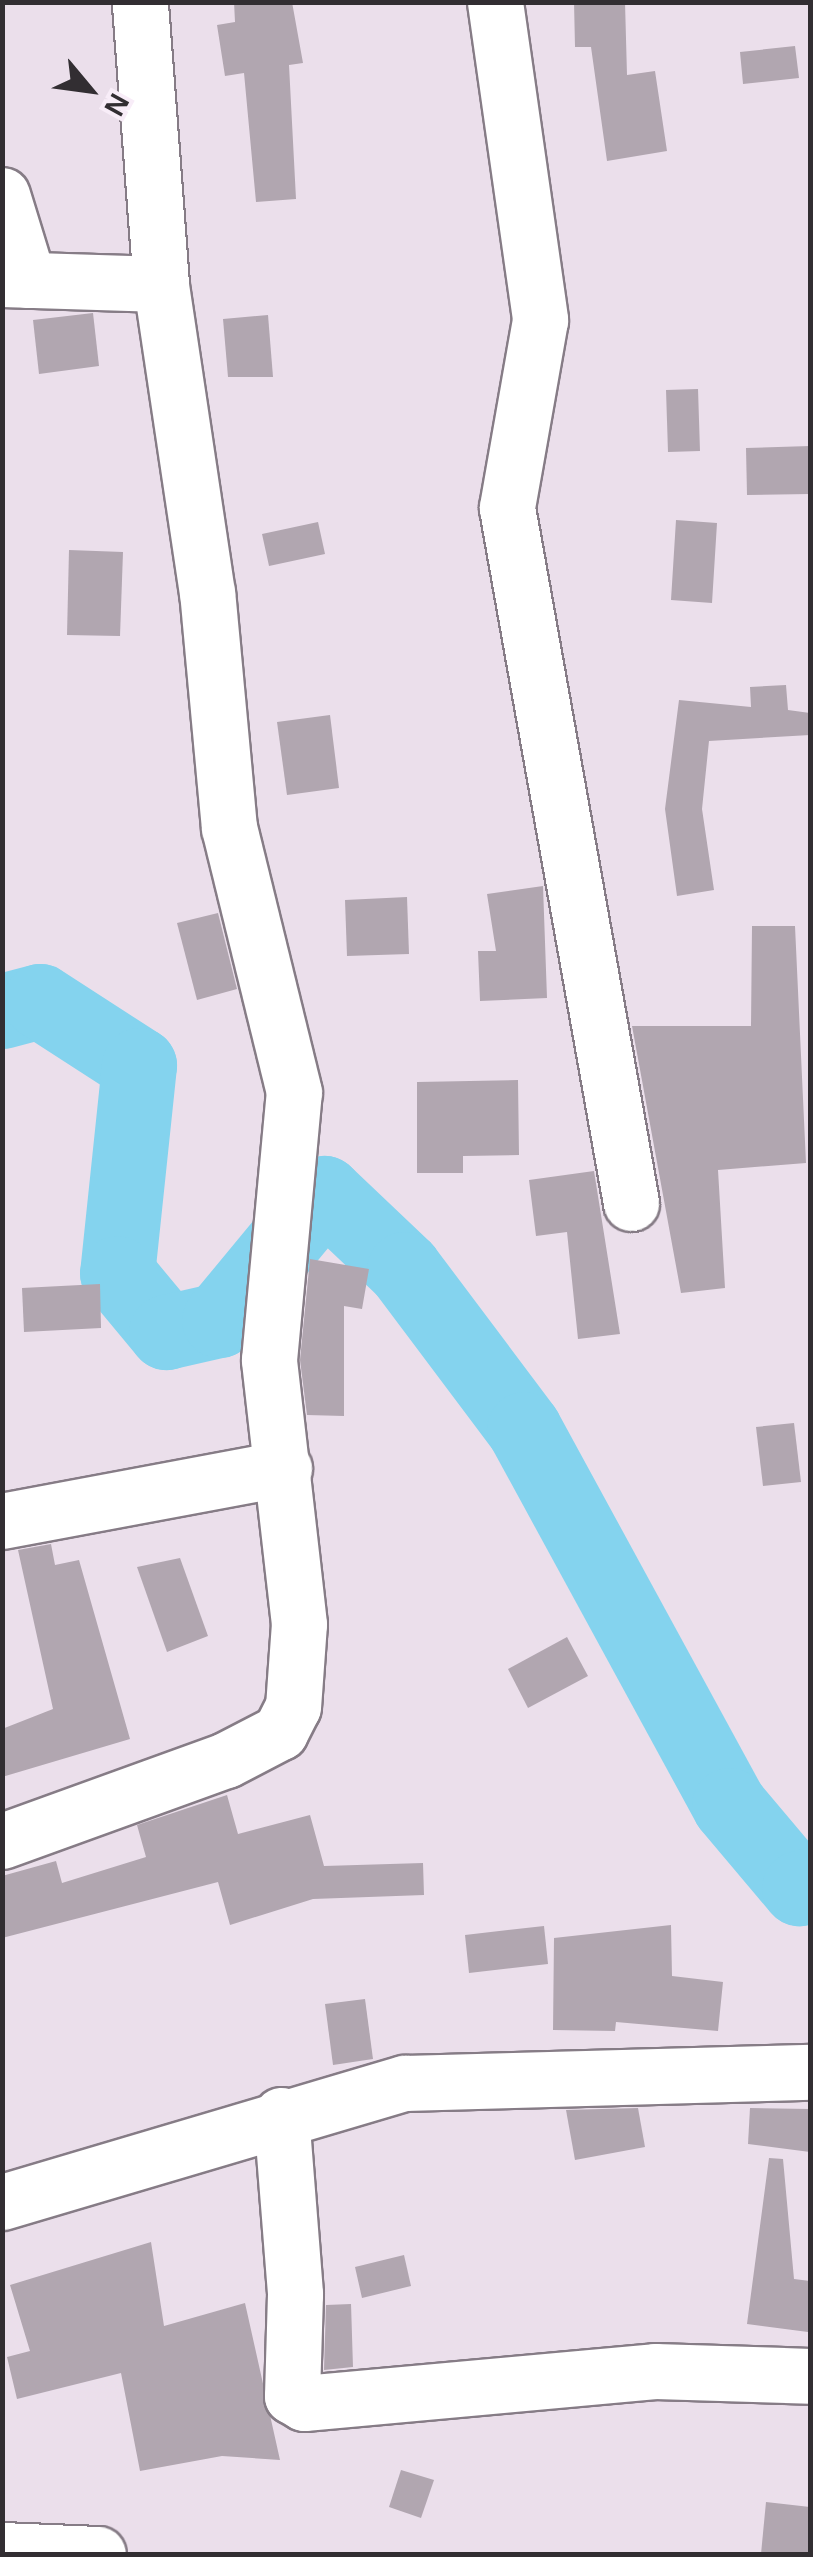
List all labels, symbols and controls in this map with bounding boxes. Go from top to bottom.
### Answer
north arrow [40,40,140,140]
text: N [98,88,135,121]

